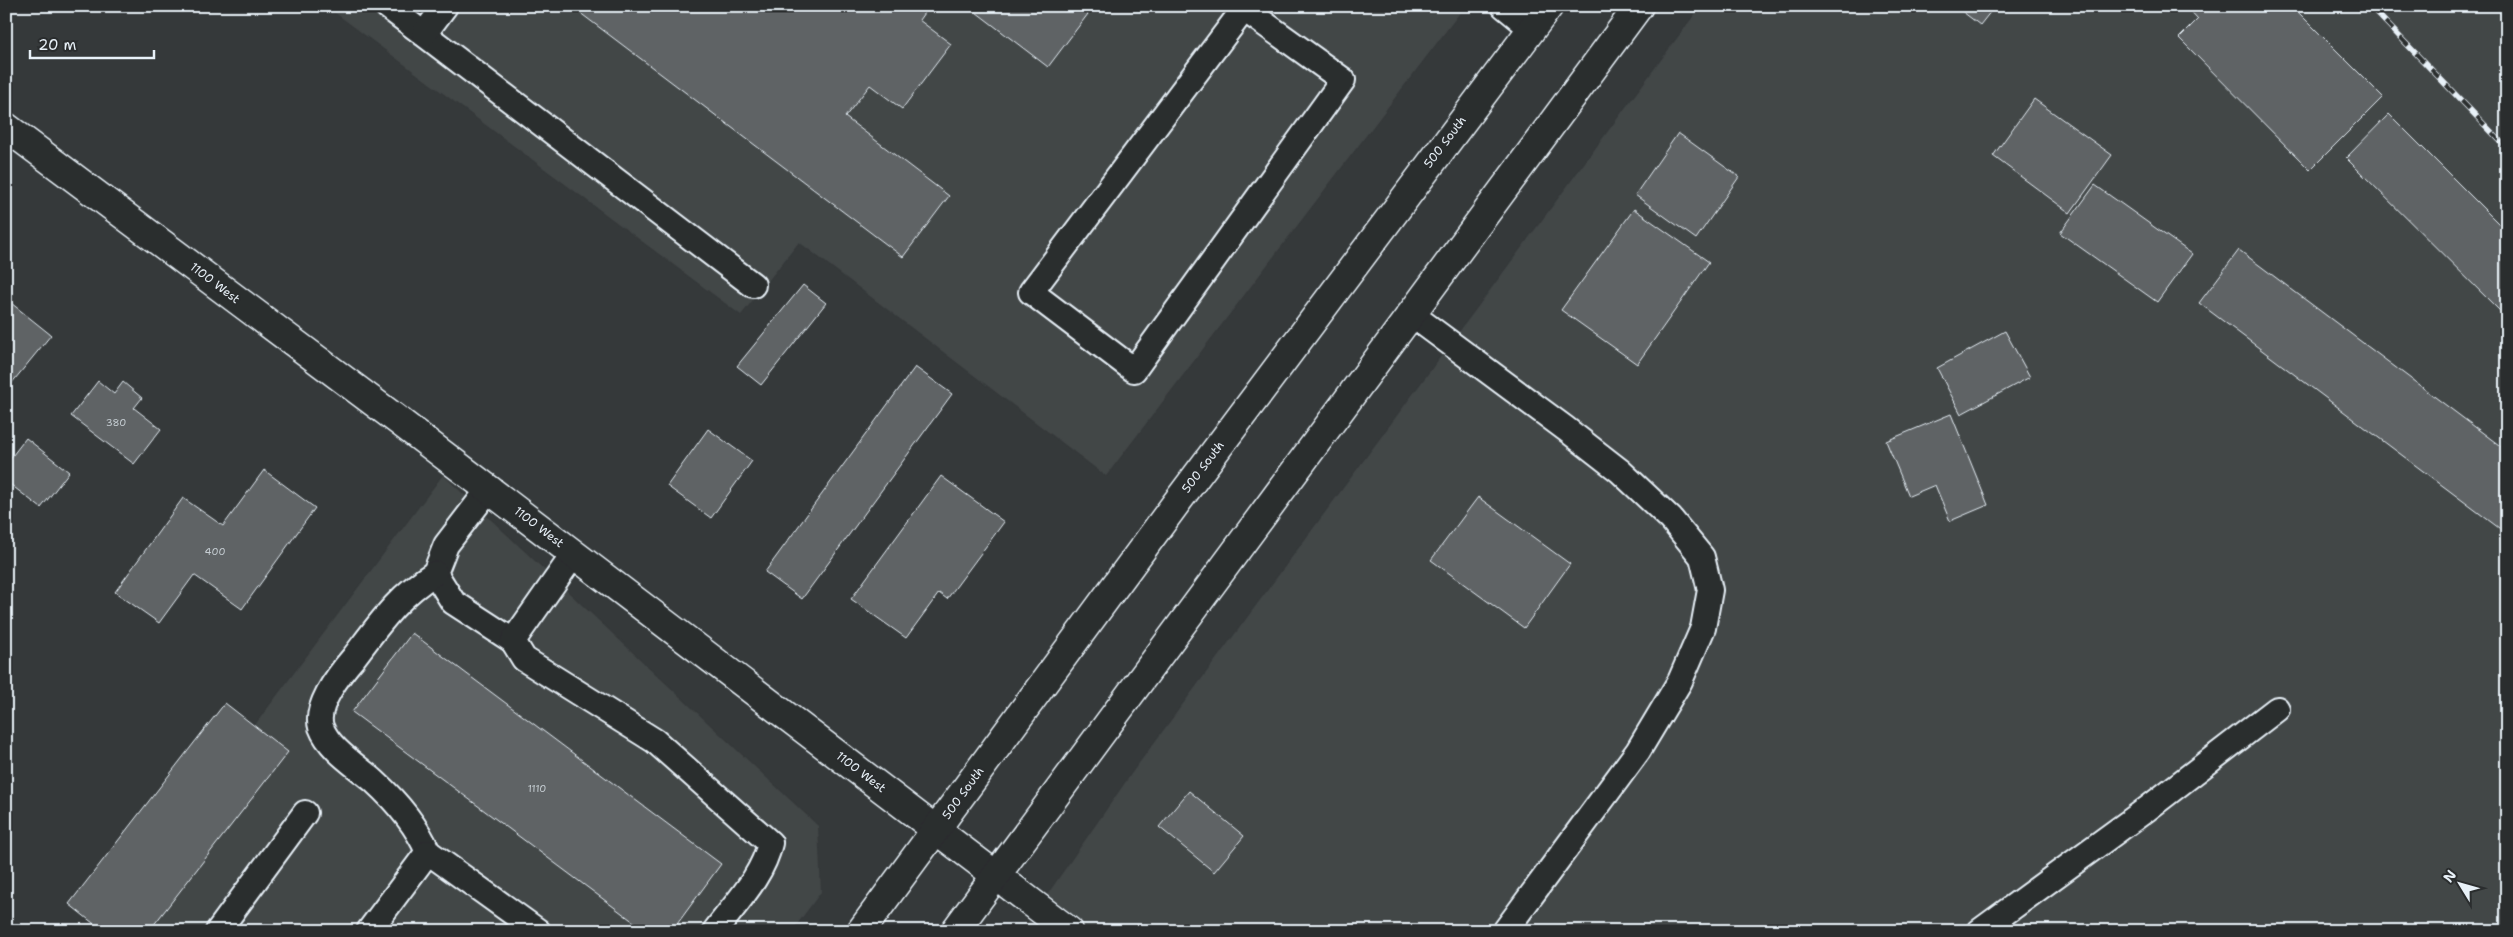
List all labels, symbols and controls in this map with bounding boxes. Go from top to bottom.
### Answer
scale bar [30,28,154,60]
text: 20 m [38,35,77,55]
street label: 500 South [1420,113,1470,171]
street label: 1100 West [187,259,243,307]
house number: 380 [106,416,126,429]
street label: 500 South [1178,438,1228,496]
street label: 1100 West [511,503,567,551]
house number: 400 [205,545,225,558]
street label: 1100 West [833,748,889,796]
street label: 500 South [939,764,987,822]
house number: 1110 [528,782,546,795]
north arrow [2436,860,2486,910]
text: N [2439,866,2460,886]

